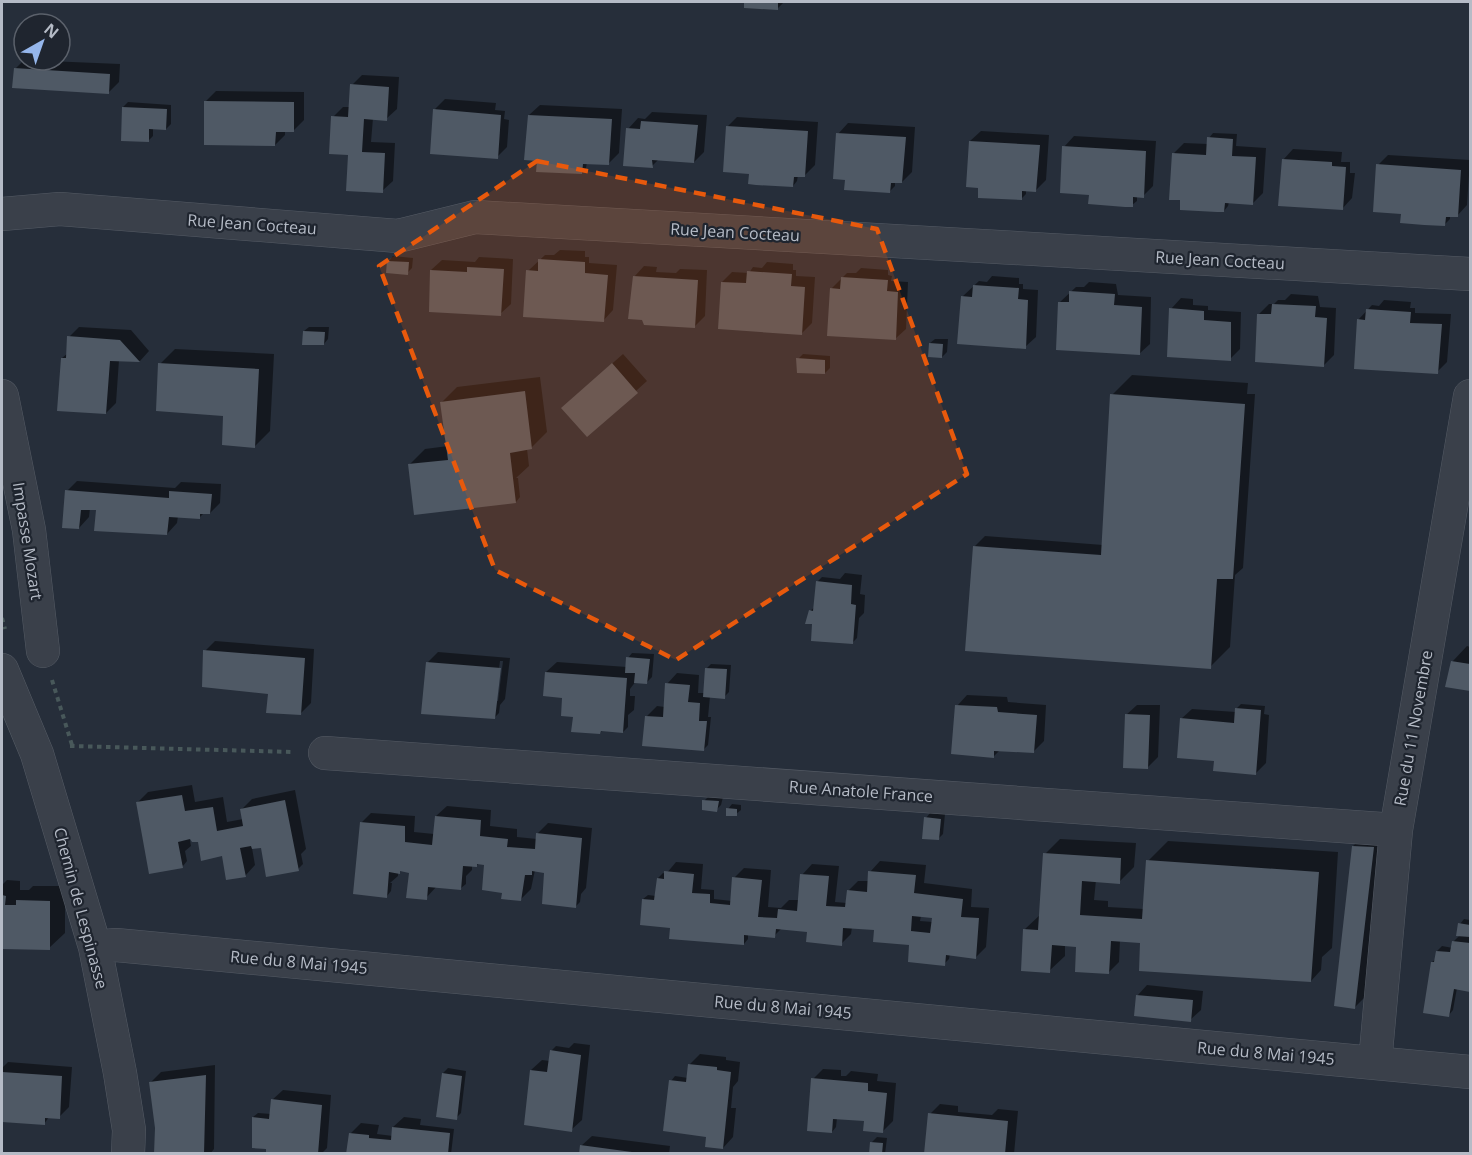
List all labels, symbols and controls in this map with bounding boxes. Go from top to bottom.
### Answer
north arrow [12,12,72,72]
text: N [40,18,64,43]
street label: Rue Jean Cocteau [187,209,317,239]
street label: Rue Jean Cocteau [670,218,800,246]
street label: Rue Jean Cocteau [1155,246,1285,274]
street label: Impasse Mozart [8,481,48,602]
street label: Rue du 11 Novembre [1388,648,1438,808]
street label: Rue Anatole France [788,775,934,807]
street label: Chemin de Lespinasse [49,825,113,991]
street label: Rue du 8 Mai 1945 [229,945,369,979]
street label: Rue du 8 Mai 1945 [713,990,853,1024]
street label: Rue du 8 Mai 1945 [1196,1036,1336,1070]

